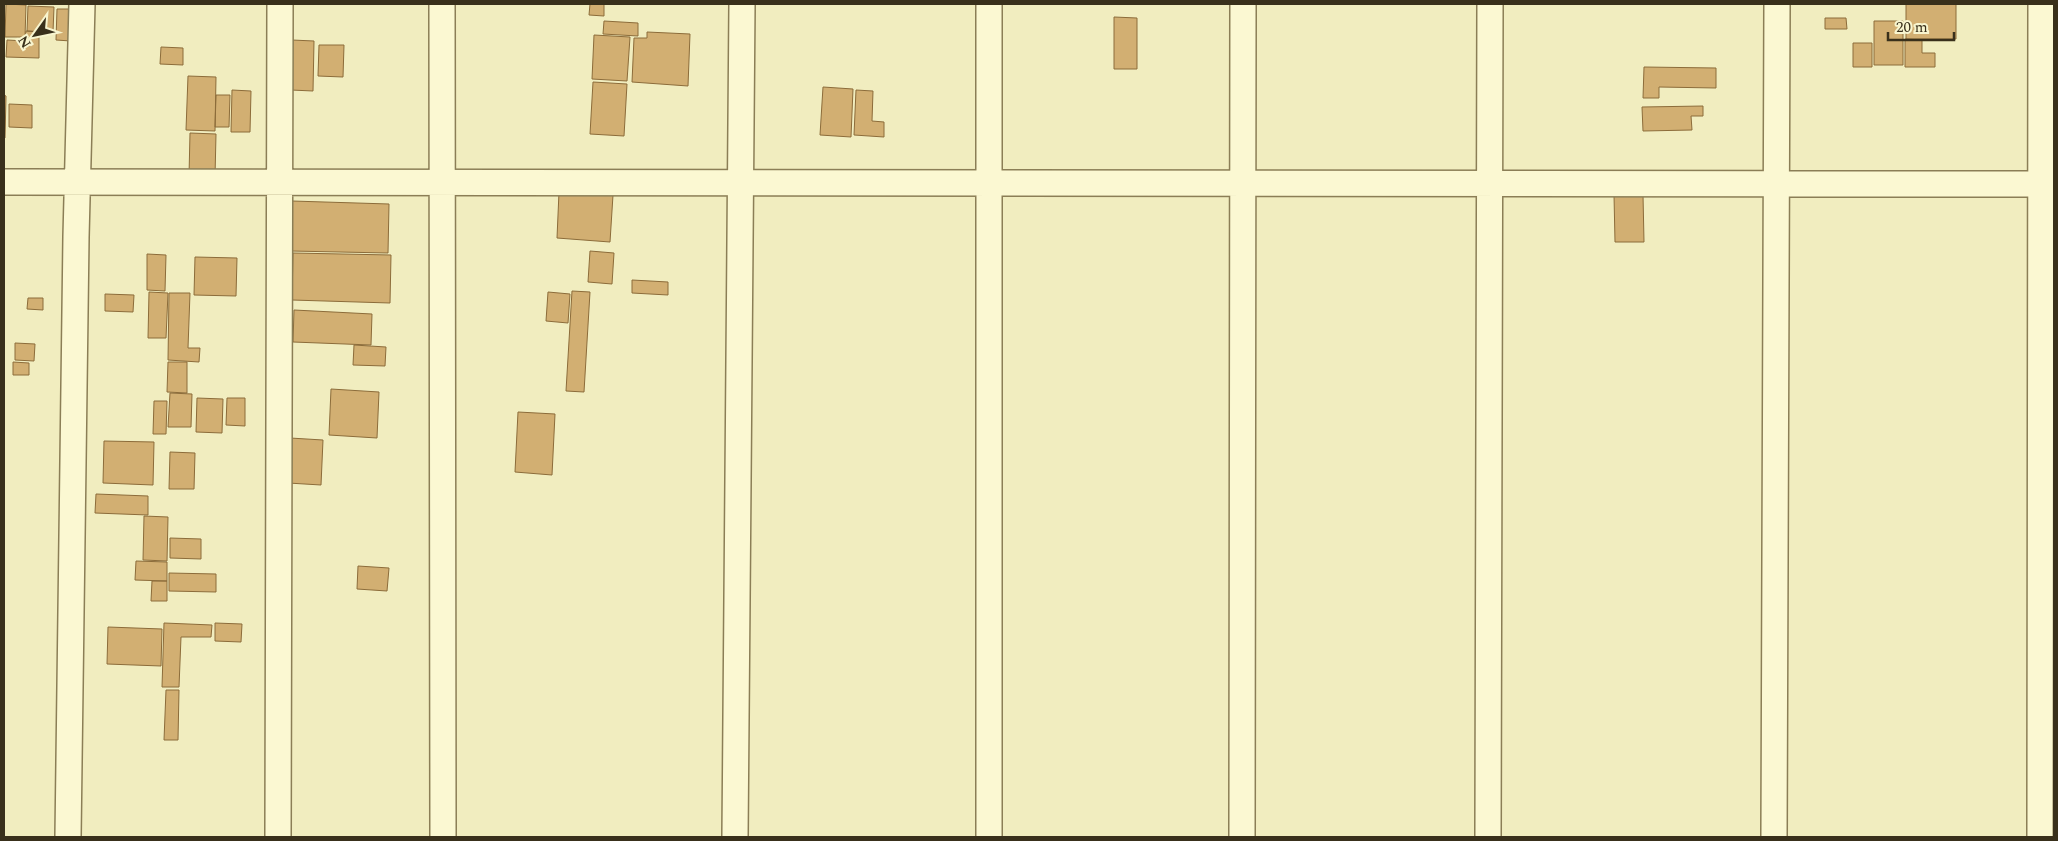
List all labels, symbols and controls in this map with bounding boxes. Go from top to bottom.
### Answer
north arrow [10,10,60,60]
scale bar [1888,10,1954,42]
text: 20 m [1896,16,1928,39]
text: N [13,31,36,52]

